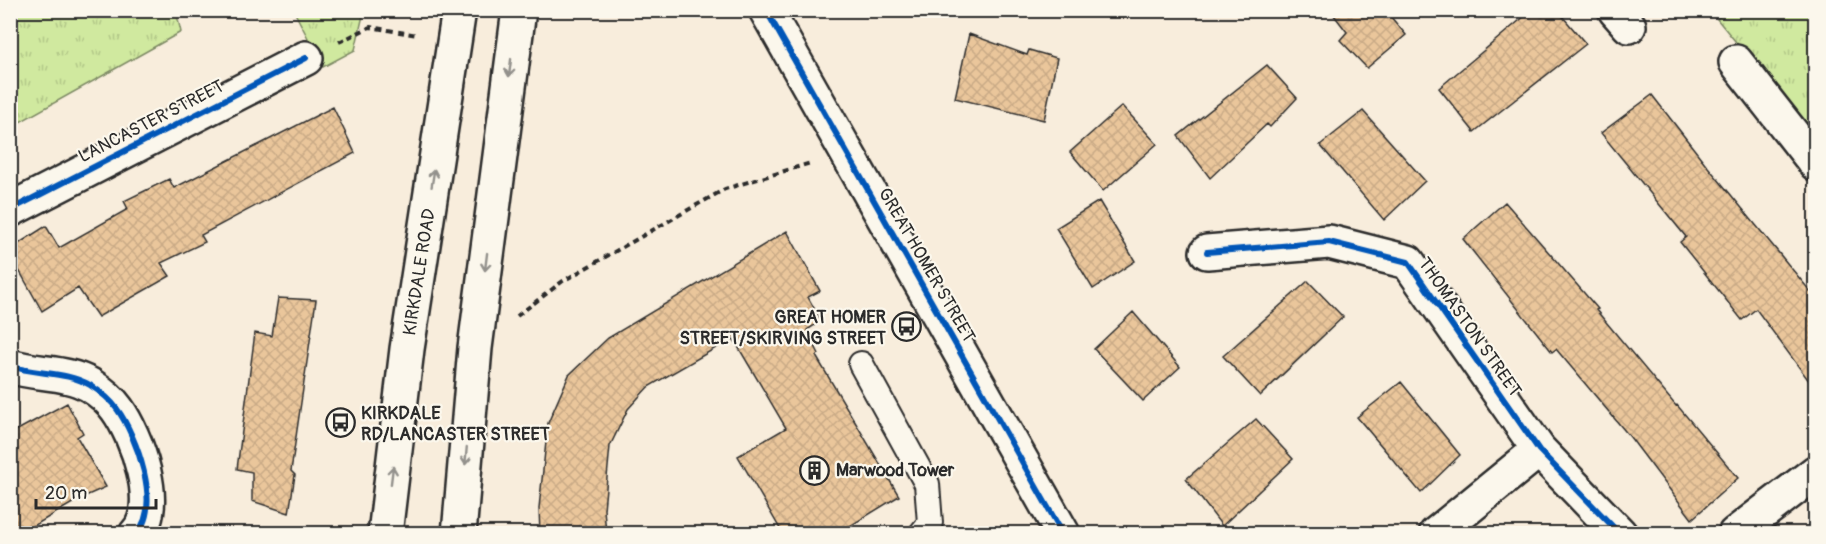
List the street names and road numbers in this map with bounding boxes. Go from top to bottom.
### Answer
street label: LANCASTER STREET [74,75,228,168]
street label: GREAT HOMER STREET [873,184,980,347]
street label: KIRKDALE ROAD [398,207,441,337]
street label: THOMASTON STREET [1413,253,1526,401]

